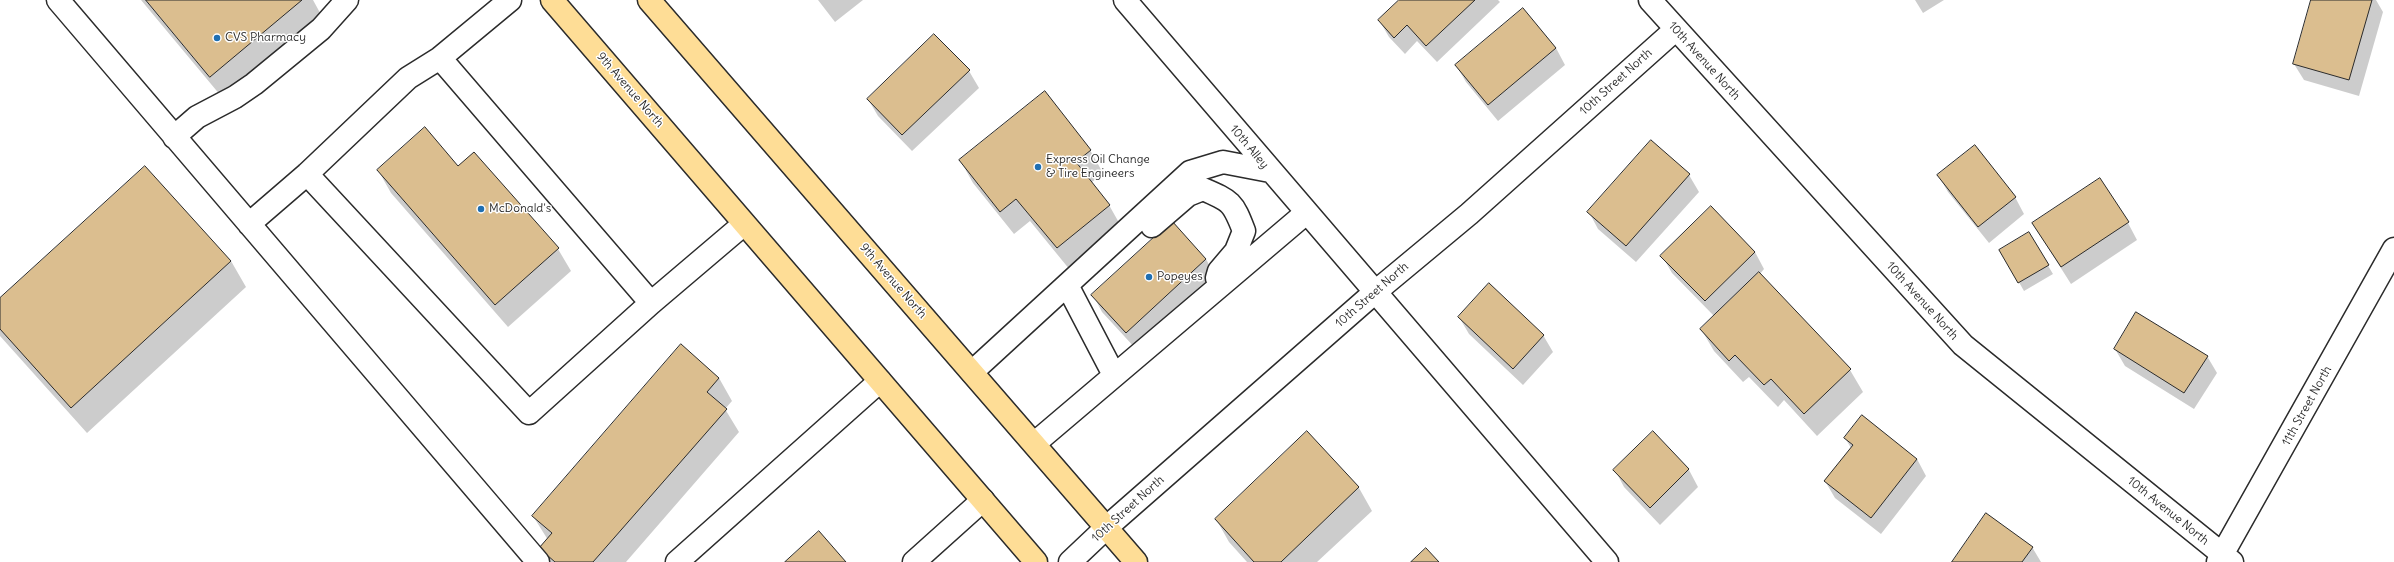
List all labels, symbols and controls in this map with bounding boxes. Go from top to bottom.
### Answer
street label: 10th Avenue North [1665,19,1743,103]
place label: CVS Pharmacy [225,31,306,45]
marker: CVS Pharmacy [212,33,222,43]
street label: 10th Street North [1577,46,1655,118]
street label: 9th Avenue North [594,50,666,130]
street label: 10th Alley [1226,122,1272,172]
place label: Express Oil Change & Tire Engineers [1046,153,1150,181]
marker: Express Oil Change & Tire Engineers [1033,162,1043,172]
place label: McDonald's [489,202,551,216]
marker: McDonald's [476,204,486,214]
street label: 9th Avenue North [857,241,929,321]
street label: 10th Street North [1332,259,1412,331]
street label: 10th Avenue North [1883,259,1961,343]
place label: Popeyes [1157,270,1203,284]
marker: Popeyes [1144,272,1154,282]
street label: 11th Street North [2279,364,2335,448]
street label: 10th Street North [1089,473,1167,545]
street label: 10th Avenue North [2124,474,2212,548]

